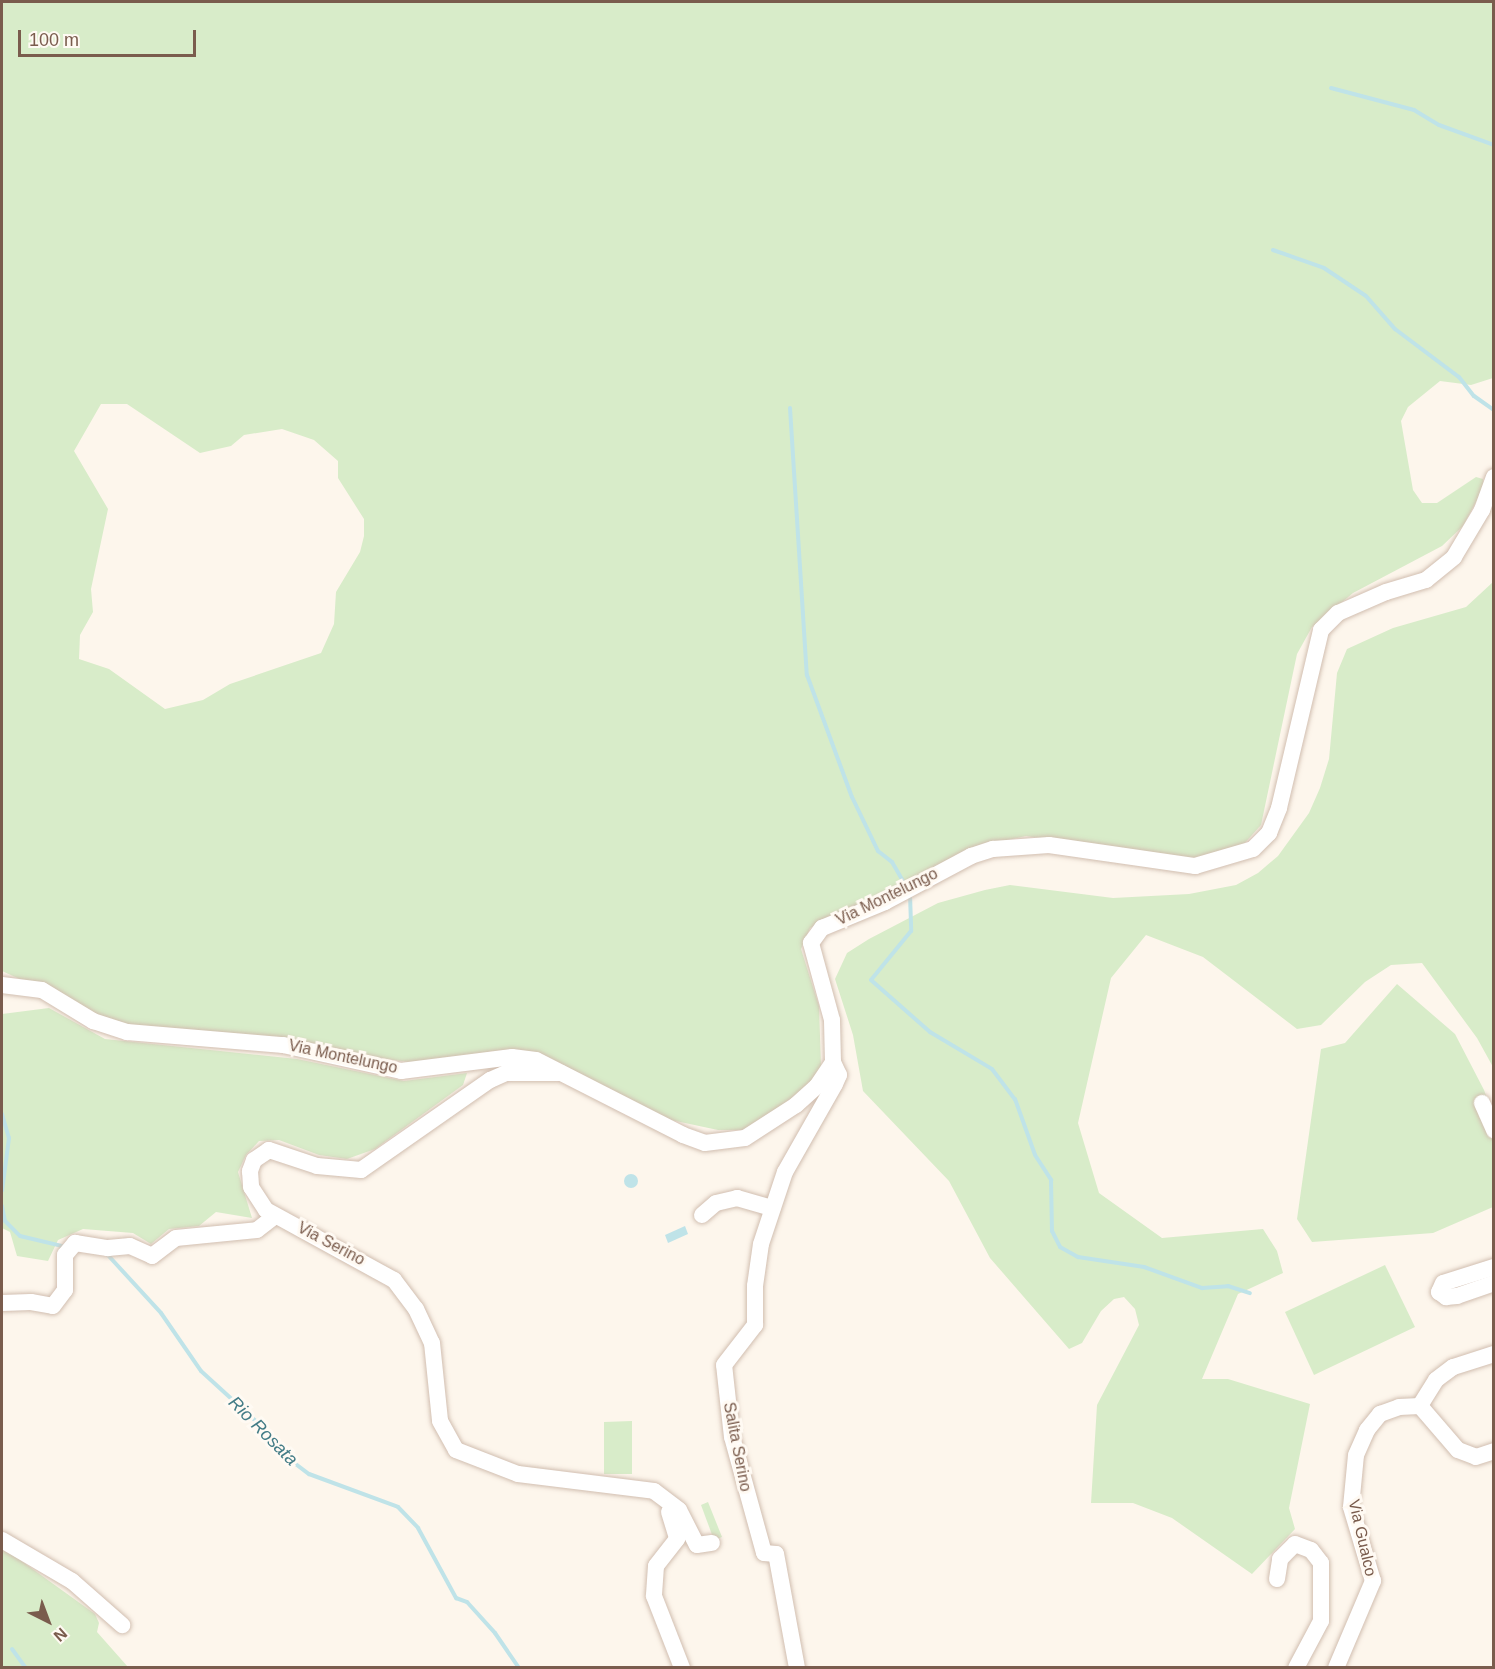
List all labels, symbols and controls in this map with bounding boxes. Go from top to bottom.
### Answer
scale bar [21,18,200,56]
text: 100 m [29,30,79,50]
street label: Via Montelungo [833,864,941,930]
street label: Via Montelungo [287,1036,399,1078]
street label: Via Serino [294,1218,368,1270]
water label: Rio Rosata [224,1392,302,1470]
street label: Salita Serino [719,1401,755,1493]
street label: Via Gualco [1344,1498,1380,1578]
north arrow [18,1591,78,1651]
text: N [50,1625,70,1645]

